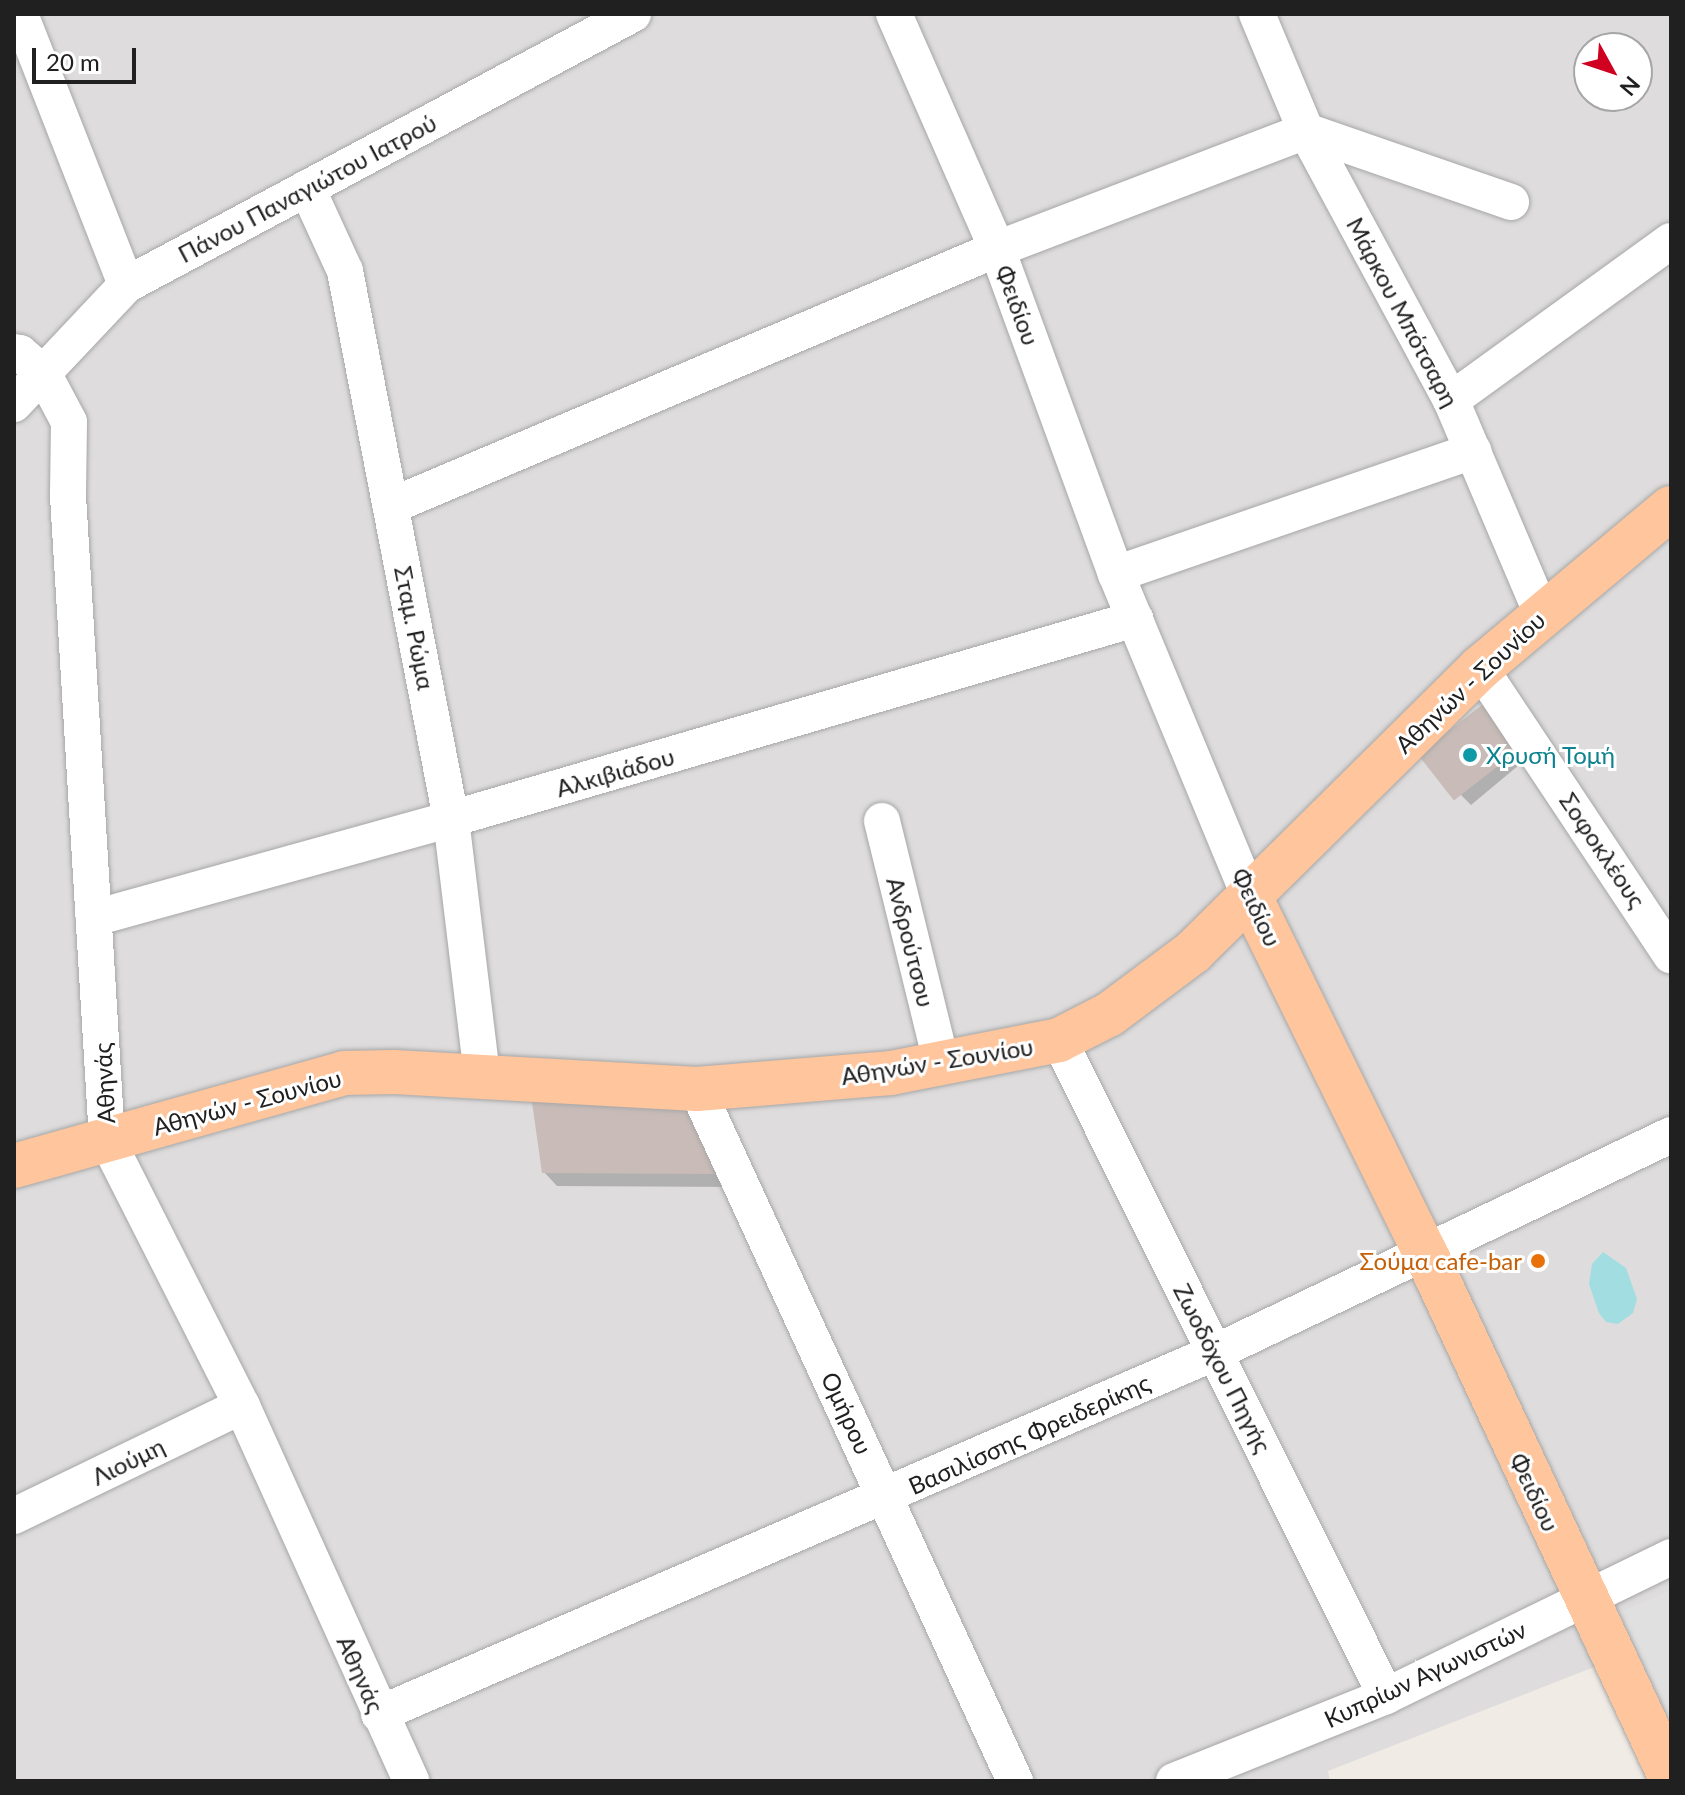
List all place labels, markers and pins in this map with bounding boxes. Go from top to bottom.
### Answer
place label: Χρυσή Τομή [1486,741,1616,769]
marker: Χρυσή Τομή [1461,746,1479,764]
place label: Σούμα cafe-bar [1360,1247,1522,1275]
marker: Σούμα cafe-bar [1529,1252,1547,1270]

